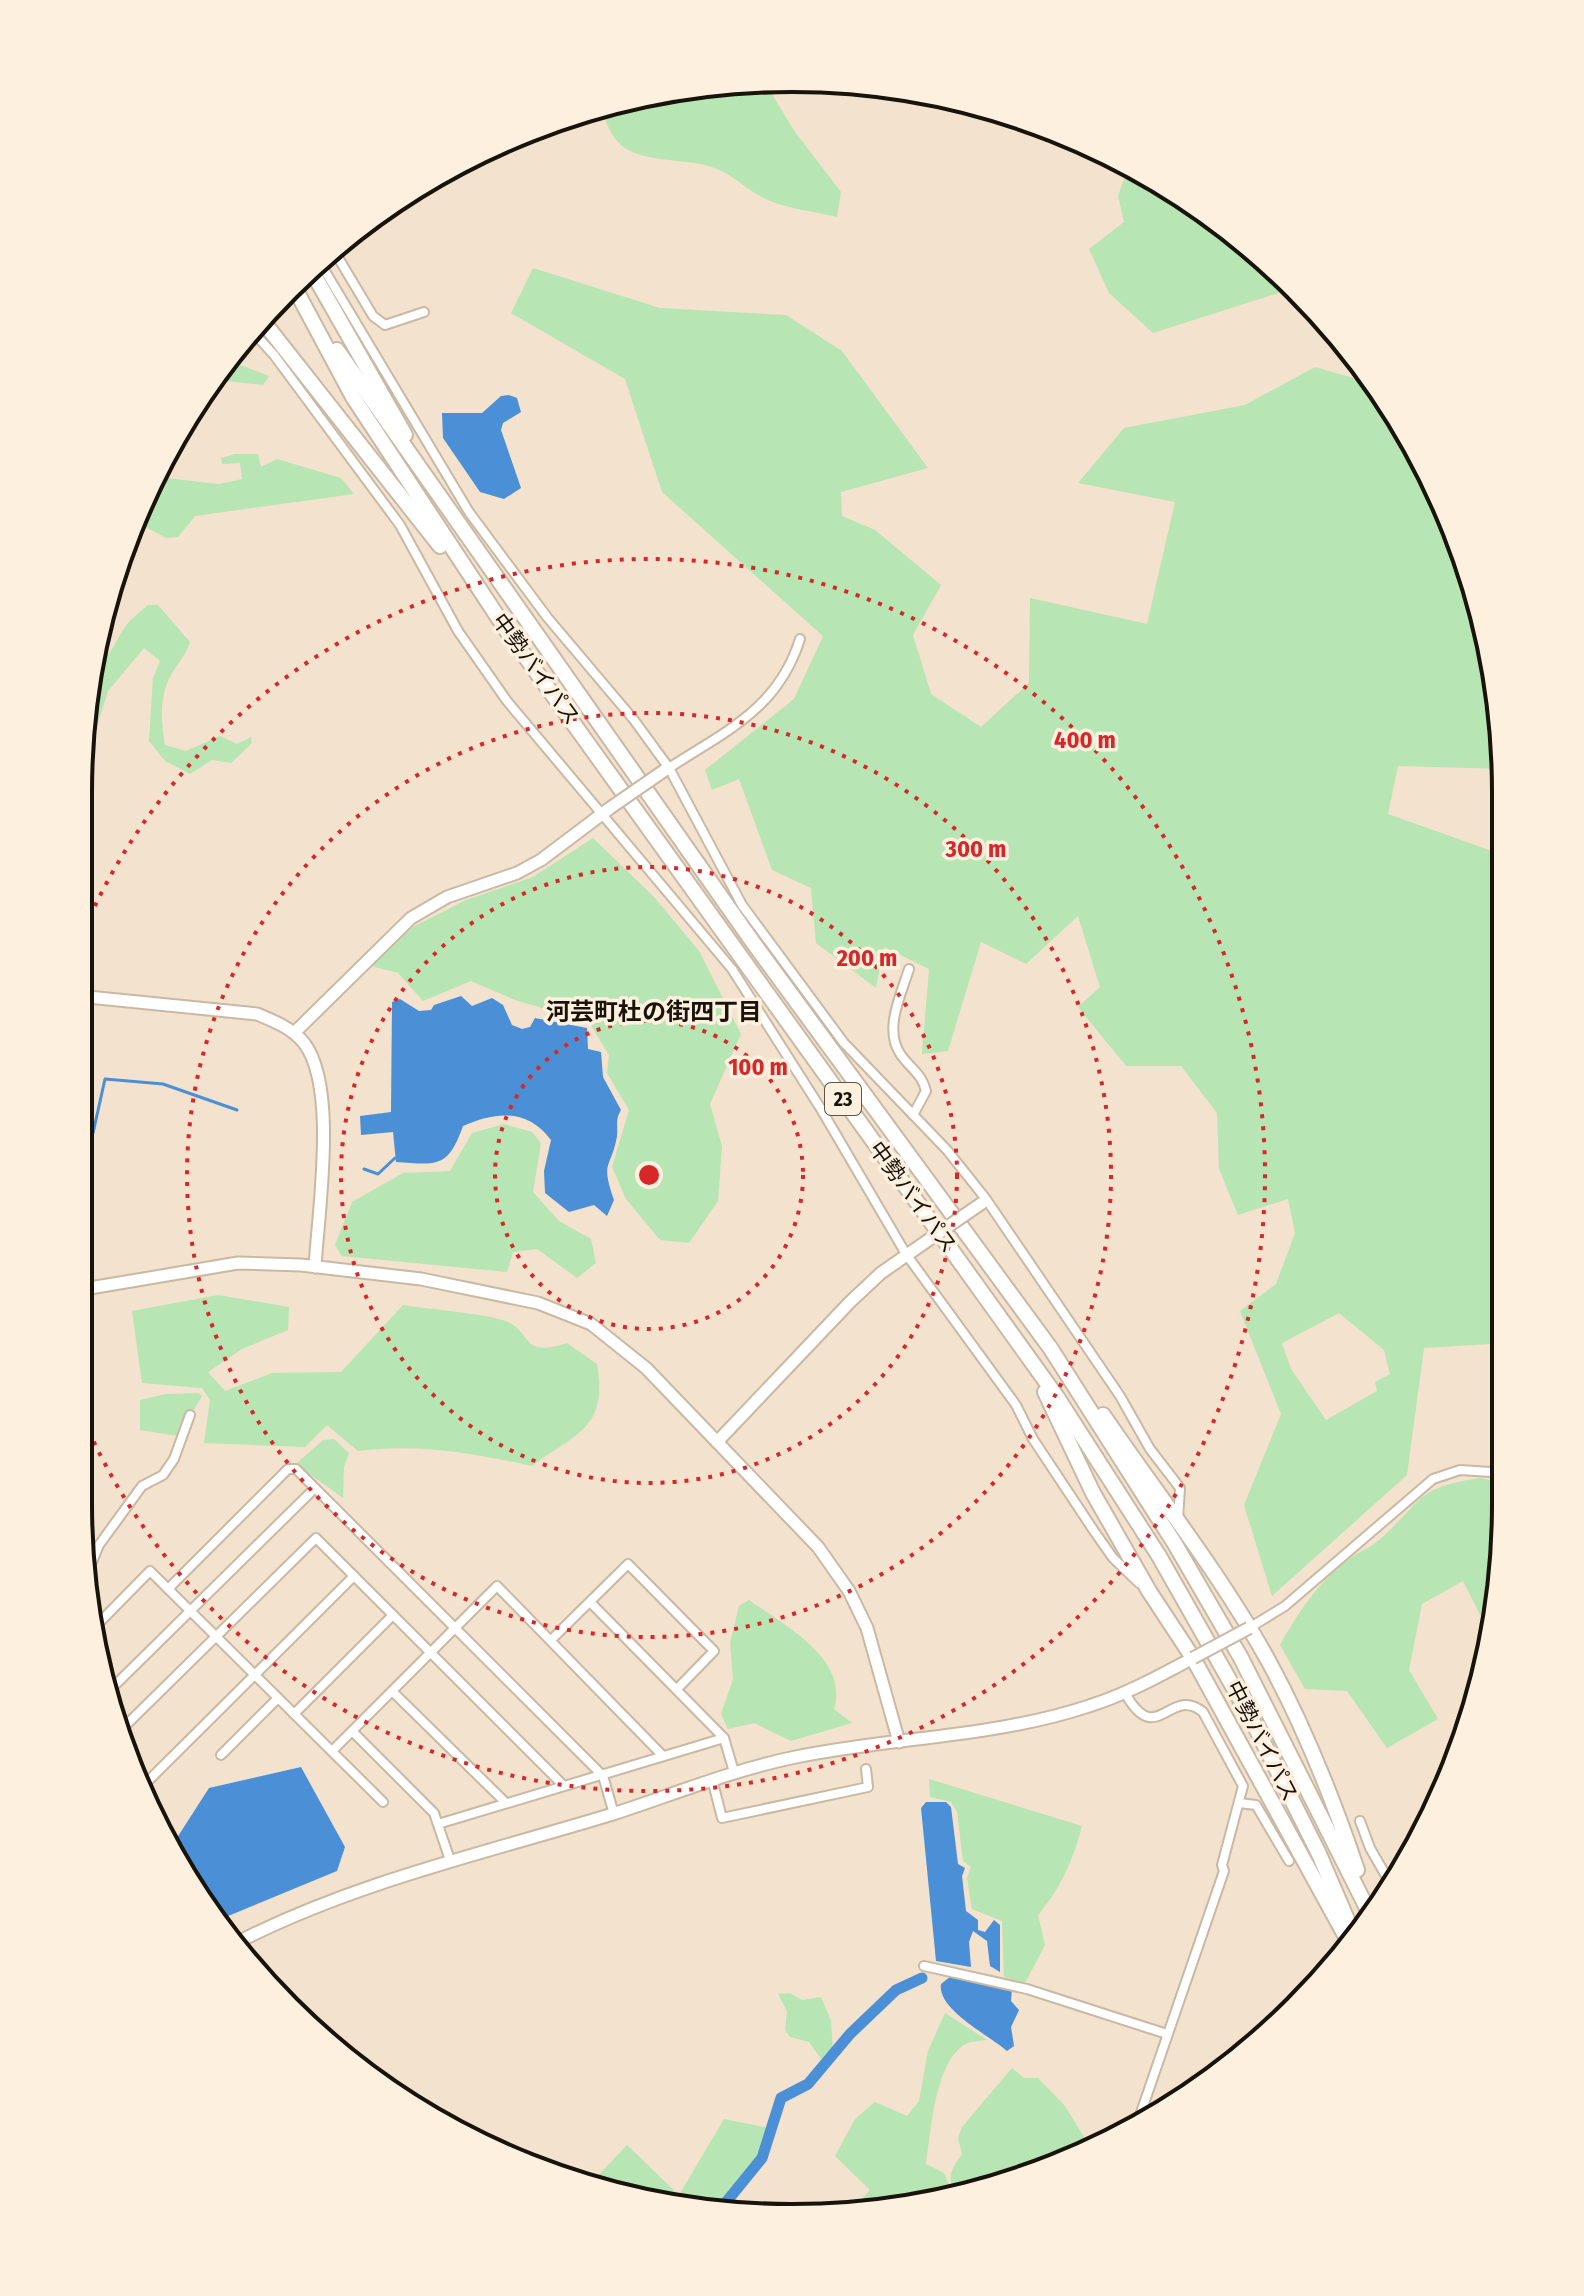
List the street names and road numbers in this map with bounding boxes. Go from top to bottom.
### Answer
street label: 中勢バイパス [486,608,586,730]
road number: 23 [825,1083,861,1115]
street label: 中勢バイパス [863,1136,963,1258]
street label: 中勢バイパス [1220,1676,1304,1806]

